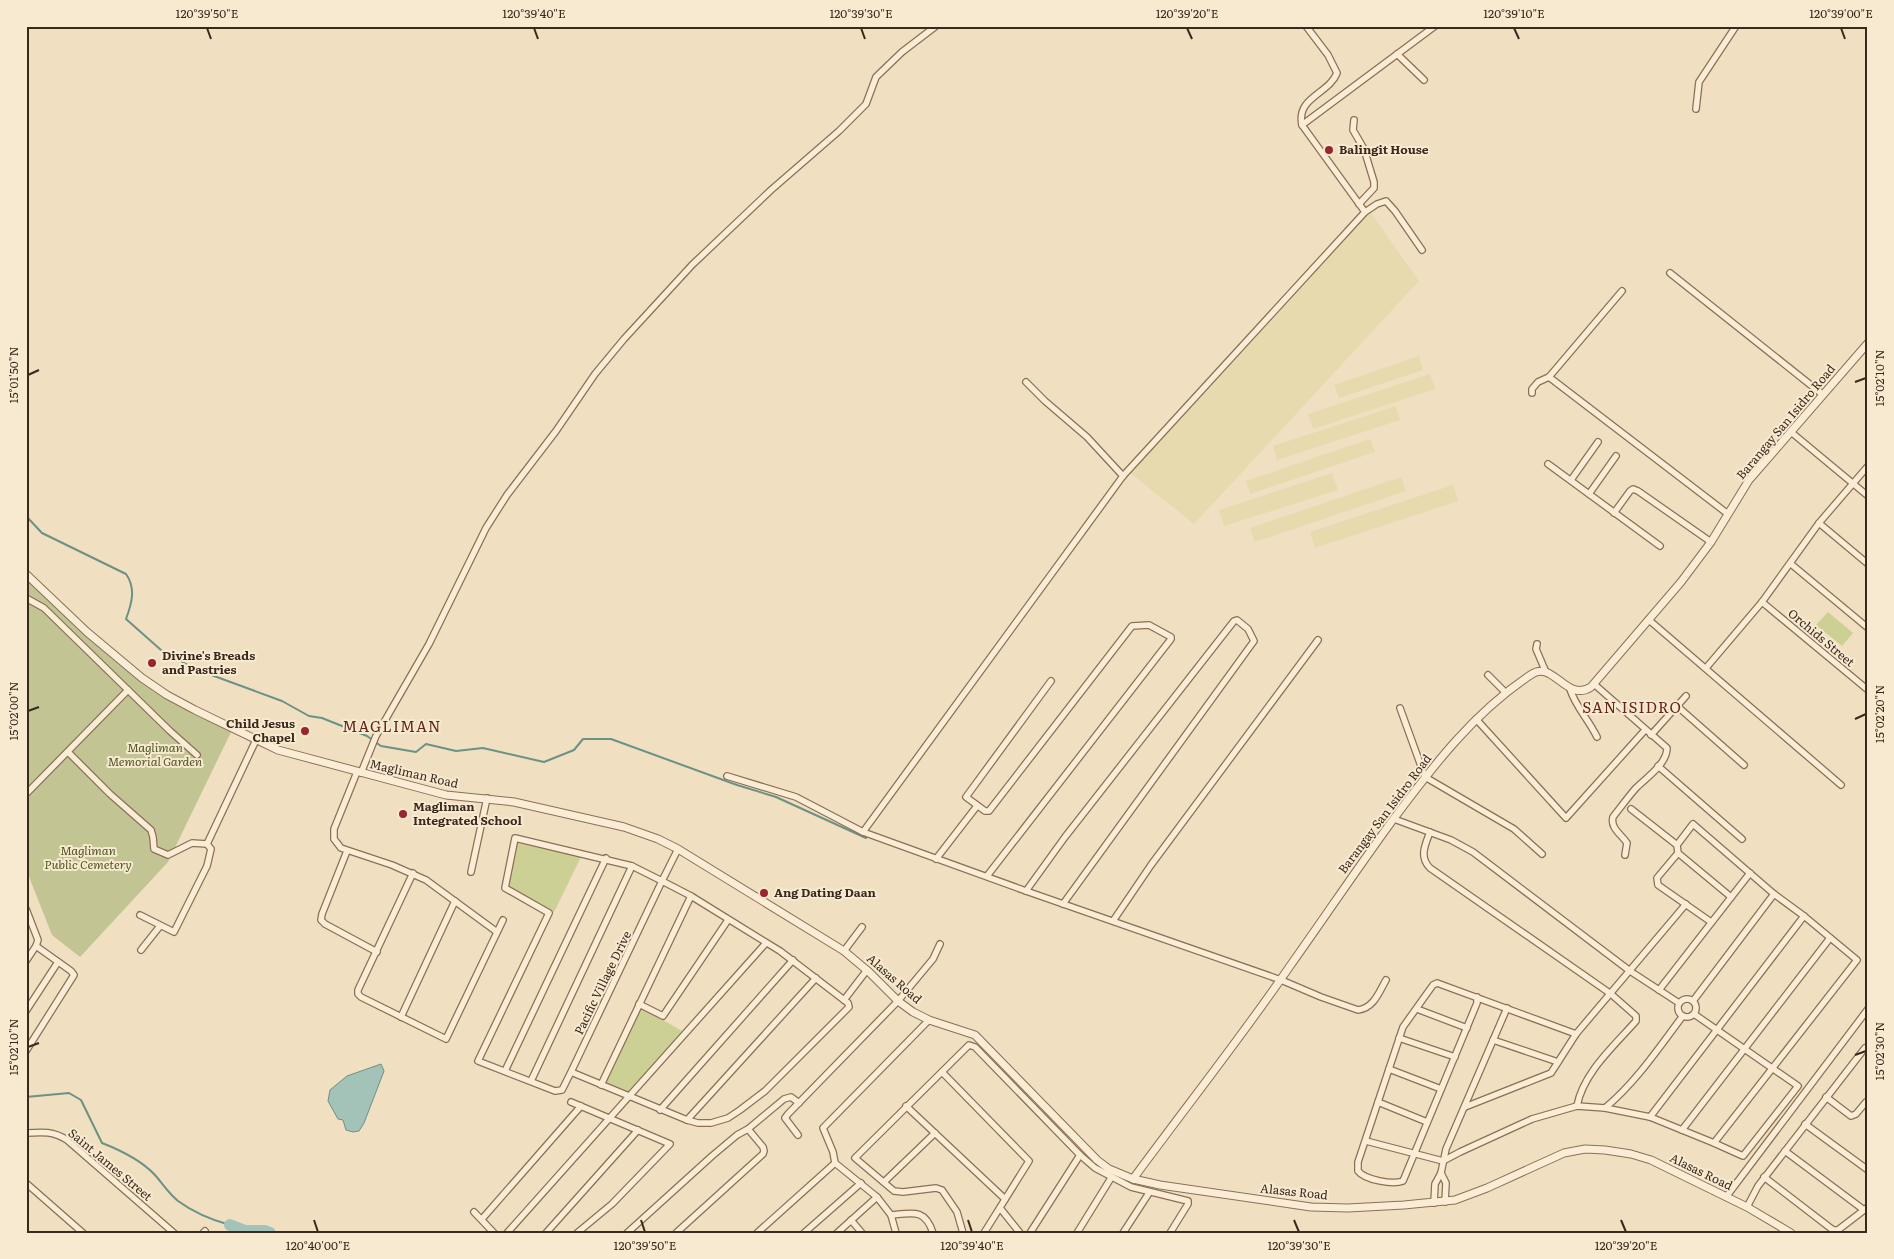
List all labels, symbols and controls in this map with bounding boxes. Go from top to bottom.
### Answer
text: 120°39'50"E [176,4,239,22]
text: 120°39'40"E [502,4,566,22]
text: 120°39'30"E [829,4,893,22]
text: 120°39'20"E [1156,4,1219,22]
text: 120°39'10"E [1483,4,1545,22]
text: 120°39'00"E [1809,4,1873,22]
place label: Balingit House [1339,140,1429,158]
marker: Balingit House [1323,144,1335,156]
text: 15°01'50"N [4,347,22,403]
text: 15°02'10"N [1870,349,1888,407]
street label: Barangay San Isidro Road [1732,359,1839,483]
street label: Orchids Street [1784,604,1859,671]
place label: Divine's Breads and Pastries [162,646,255,678]
marker: Divine's Breads and Pastries [146,657,158,669]
text: 15°02'00"N [4,681,22,741]
text: 15°02'20"N [1870,685,1888,743]
district label: SAN ISIDRO [1582,695,1682,718]
place label: Child Jesus Chapel [226,714,296,746]
district label: MAGLIMAN [342,714,442,737]
marker: Child Jesus Chapel [299,725,311,737]
park label: Magliman Memorial Garden [108,738,202,770]
street label: Barangay San Isidro Road [1333,749,1436,877]
street label: Magliman Road [368,754,461,792]
place label: Magliman Integrated School [413,797,522,829]
marker: Magliman Integrated School [397,808,409,820]
park label: Magliman Public Cemetery [44,841,132,873]
place label: Ang Dating Daan [774,883,876,901]
marker: Ang Dating Daan [758,887,770,899]
street label: Pacific Village Drive [569,928,635,1038]
street label: Alasas Road [863,949,927,1008]
text: 15°02'10"N [4,1018,22,1076]
text: 15°02'30"N [1870,1022,1888,1080]
street label: Saint James Street [65,1124,157,1205]
street label: Alasas Road [1667,1148,1736,1194]
street label: Alasas Road [1259,1179,1329,1204]
text: 120°40'00"E [286,1236,351,1254]
text: 120°39'50"E [614,1236,677,1254]
text: 120°39'40"E [940,1236,1004,1254]
text: 120°39'30"E [1267,1236,1331,1254]
text: 120°39'20"E [1595,1236,1658,1254]

